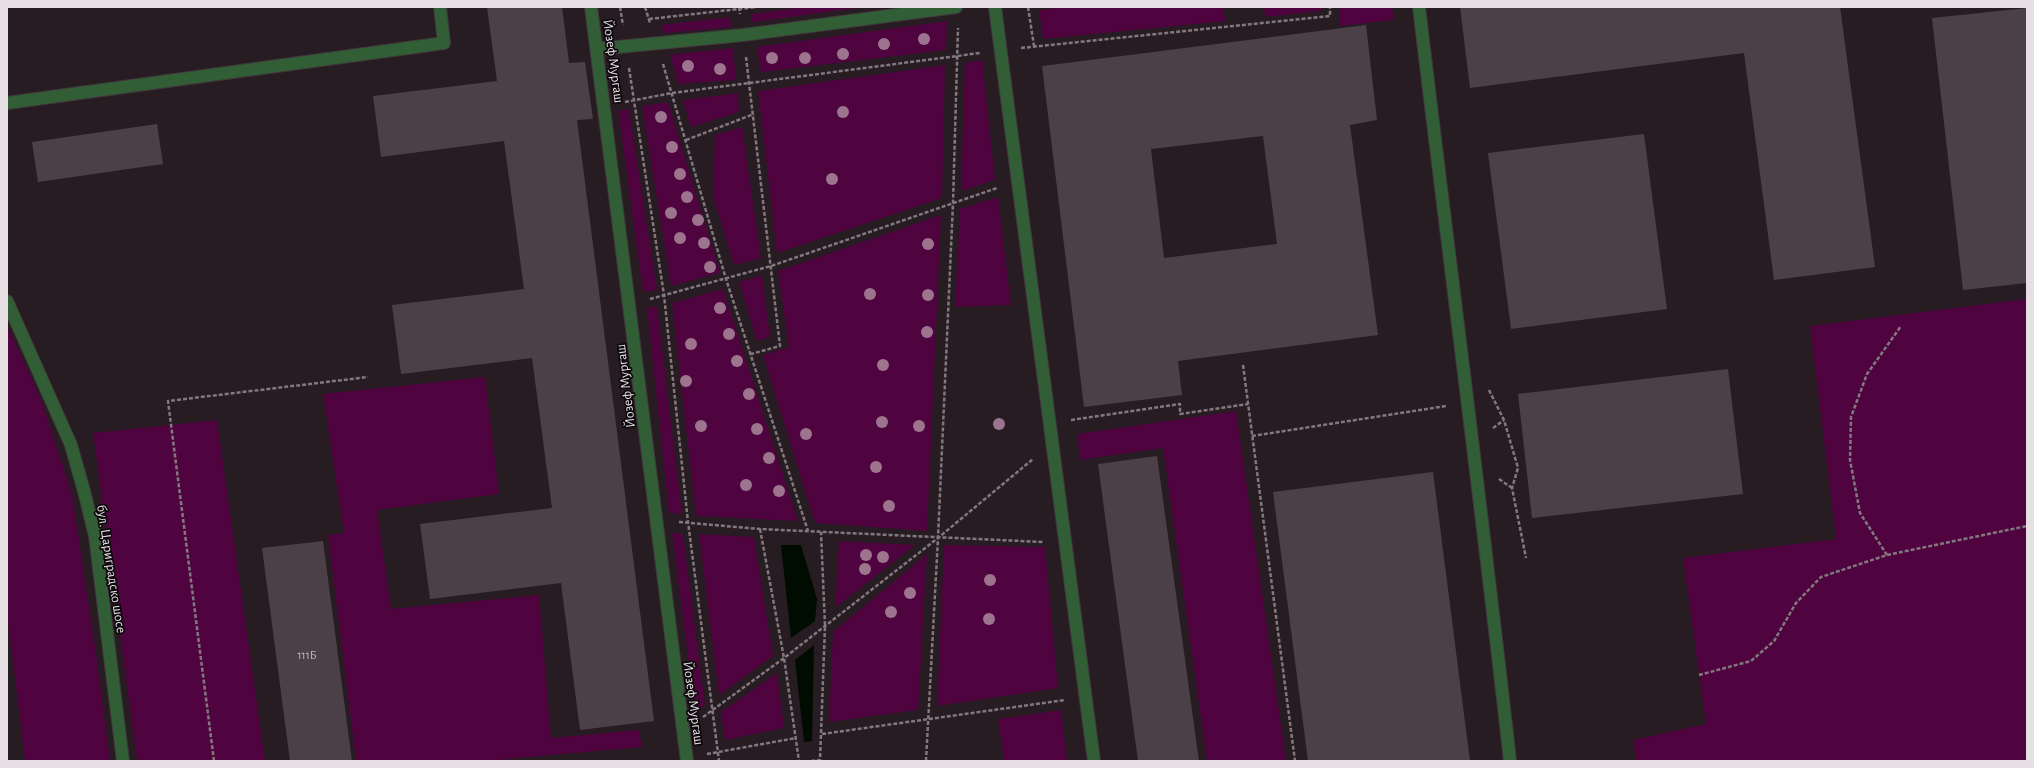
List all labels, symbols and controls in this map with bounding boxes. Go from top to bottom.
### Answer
street label: Йозеф Мургаш [600,18,627,104]
street label: Йозеф Мургаш [613,343,638,429]
street label: бул. Цариградско шосе [94,504,128,634]
house number: 111Б [297,649,317,661]
street label: Йозеф Мургаш [680,660,707,746]

